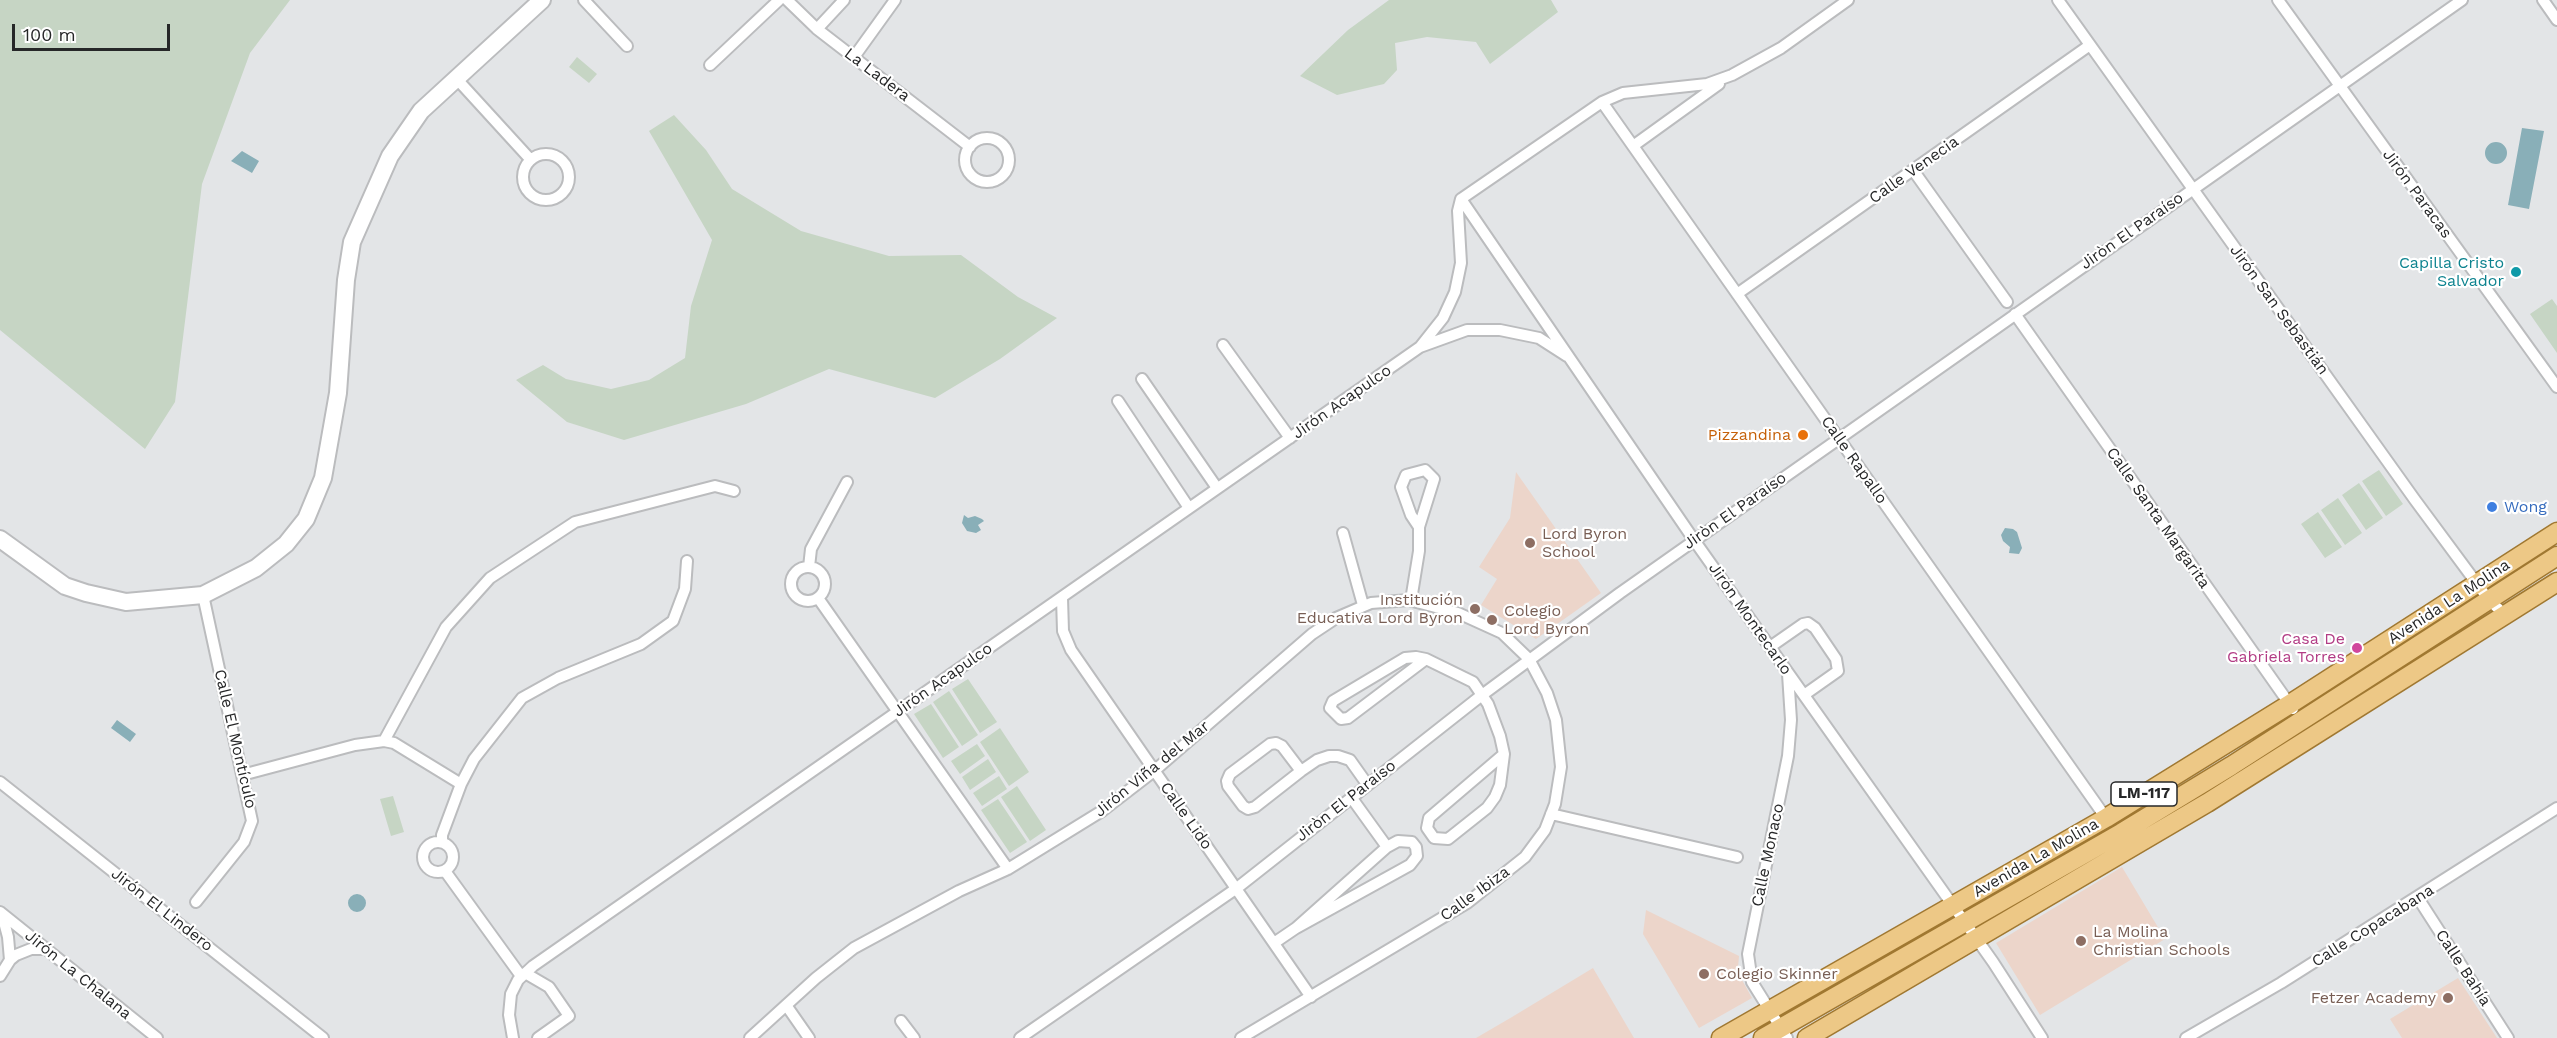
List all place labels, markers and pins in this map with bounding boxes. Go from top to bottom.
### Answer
place label: Capilla Cristo Salvador [2399,253,2504,291]
marker: Capilla Cristo Salvador [2509,265,2523,279]
place label: Pizzandina [1708,425,1791,445]
marker: Pizzandina [1796,428,1810,442]
place label: Wong [2504,497,2547,517]
marker: Wong [2485,500,2499,514]
place label: Lord Byron School [1542,524,1627,562]
marker: Lord Byron School [1523,536,1537,550]
place label: Institución Educativa Lord Byron [1297,590,1463,628]
place label: Colegio Lord Byron [1504,601,1589,639]
marker: Institución Educativa Lord Byron [1468,602,1482,616]
marker: Colegio Lord Byron [1485,613,1499,627]
place label: Casa De Gabriela Torres [2227,629,2345,667]
marker: Casa De Gabriela Torres [2350,641,2364,655]
place label: La Molina Christian Schools [2093,922,2230,960]
marker: La Molina Christian Schools [2074,934,2088,948]
place label: Colegio Skinner [1716,964,1838,984]
marker: Colegio Skinner [1697,967,1711,981]
place label: Fetzer Academy [2311,988,2436,1008]
marker: Fetzer Academy [2441,991,2455,1005]

